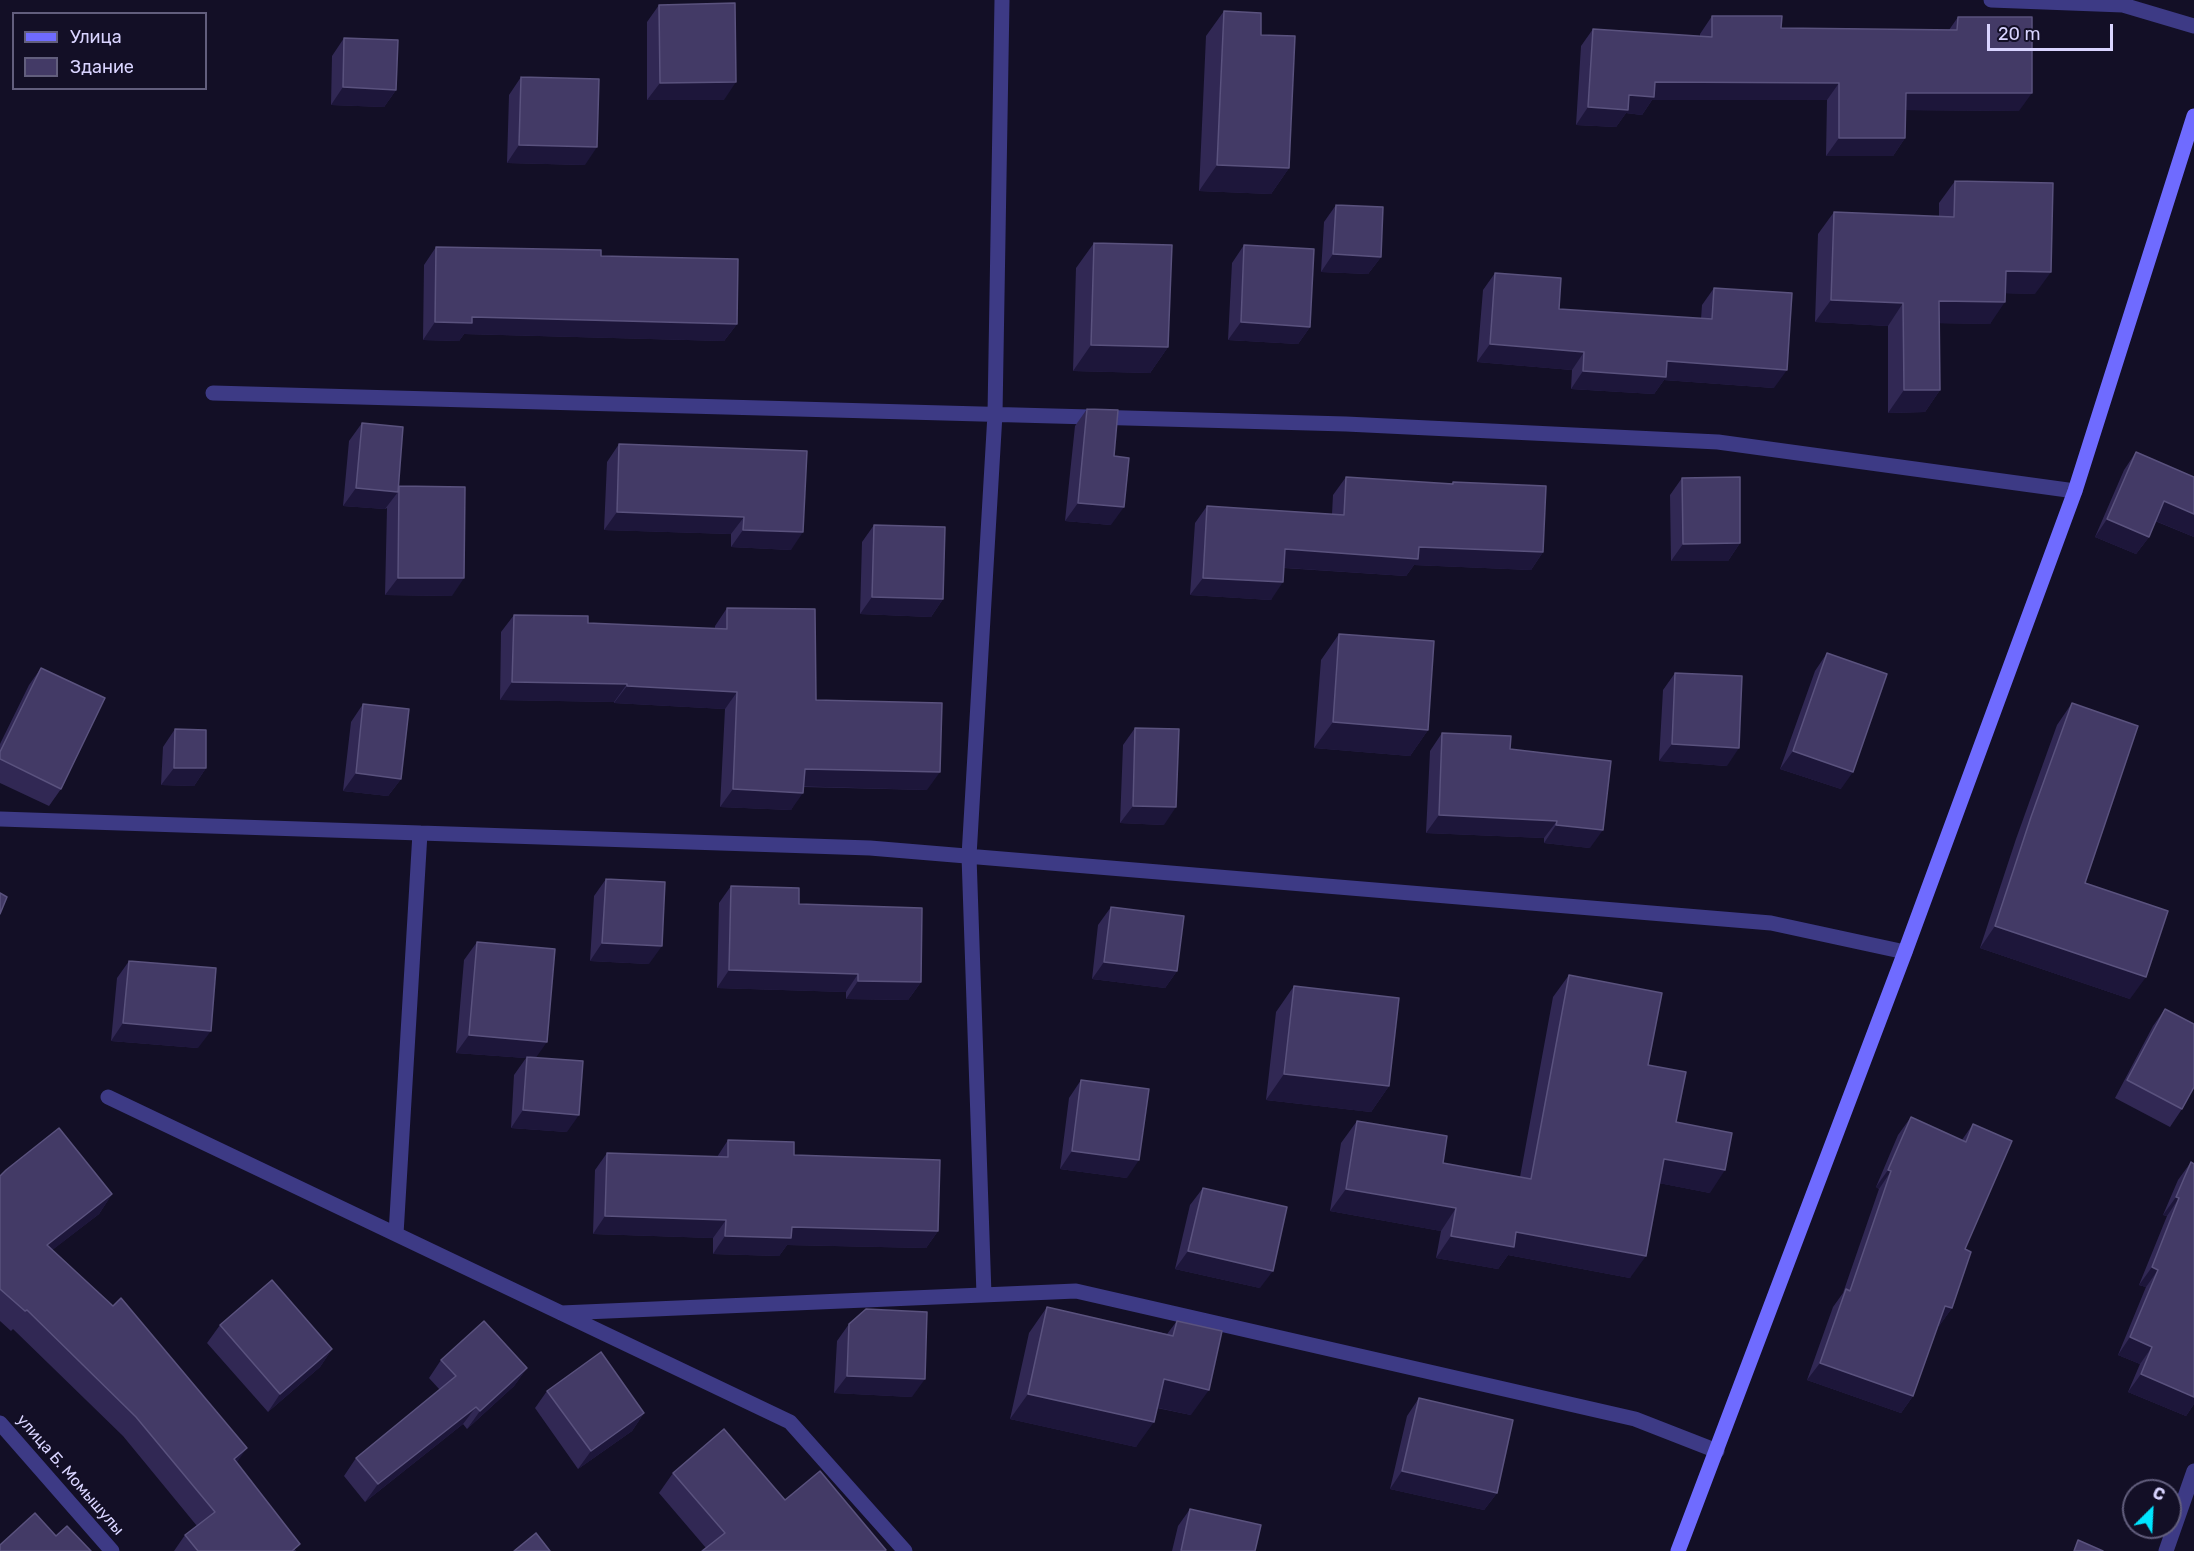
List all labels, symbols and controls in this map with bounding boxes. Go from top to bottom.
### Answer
legend [12,12,207,90]
scale bar [1990,12,2116,50]
text: 20 m [1998,23,2040,45]
text: Улица [70,26,122,48]
text: Здание [70,56,134,78]
street label: улица Б. Момышулы [12,1411,128,1539]
north arrow [2122,1479,2182,1539]
text: С [2150,1483,2168,1505]

